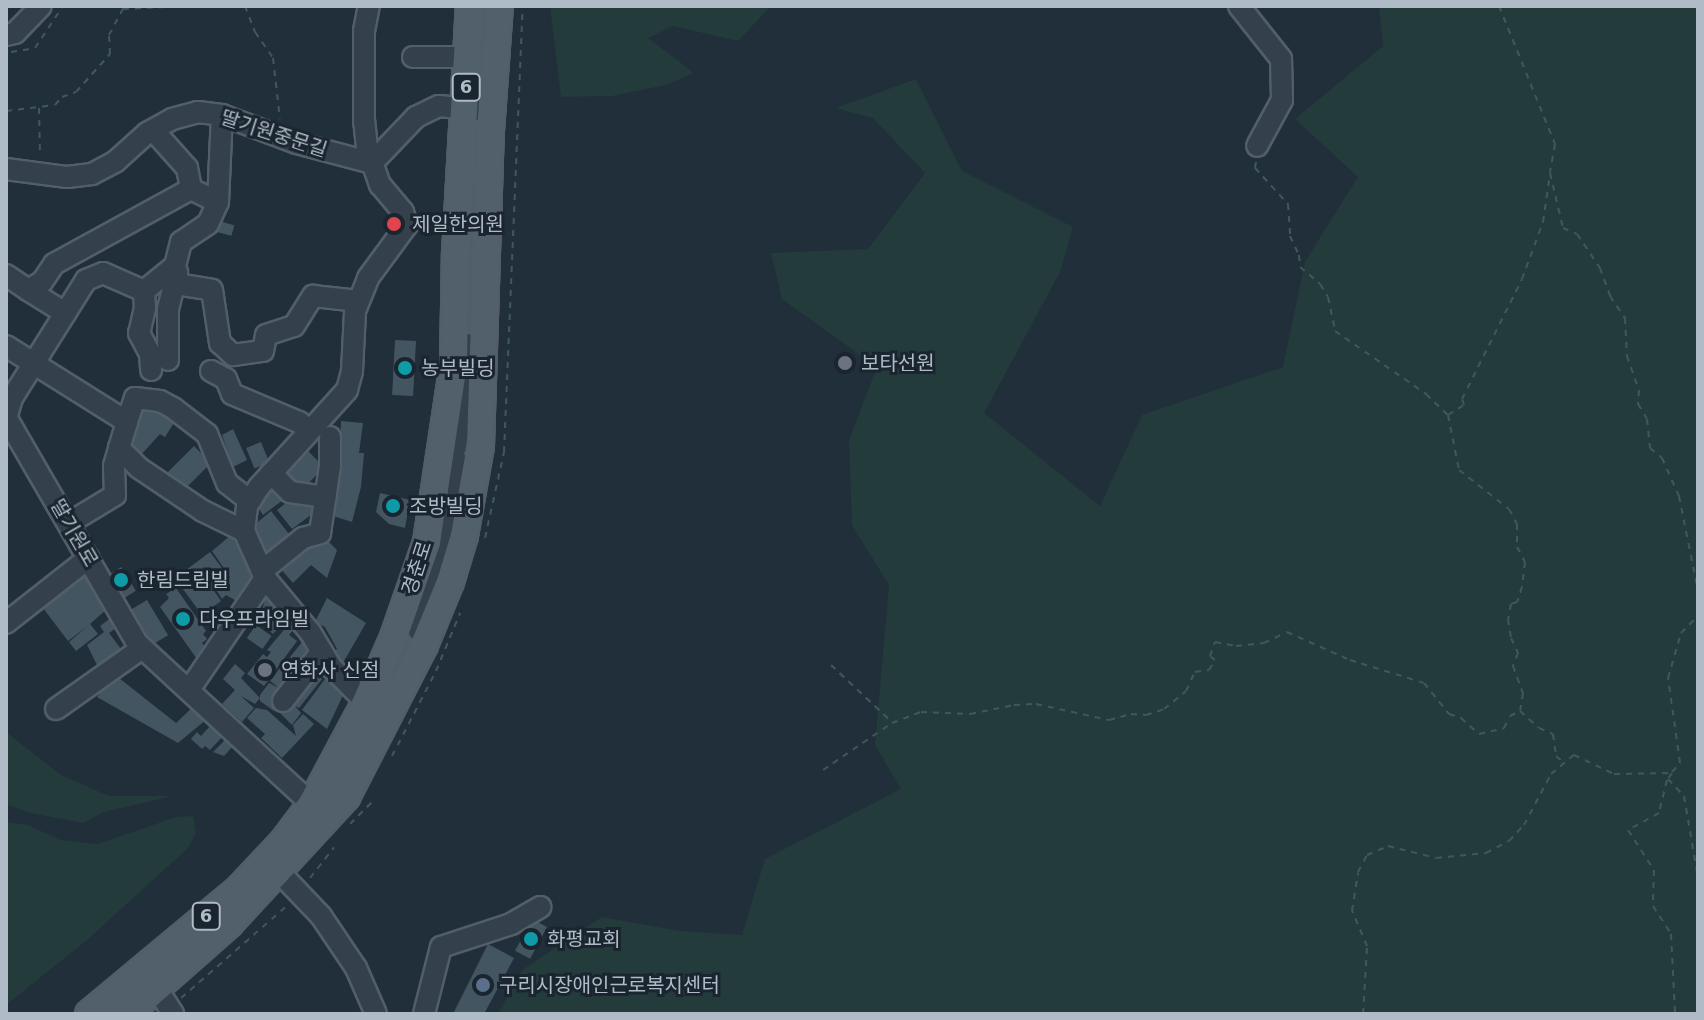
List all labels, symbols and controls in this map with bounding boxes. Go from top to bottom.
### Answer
road number: 6 [450,73,482,101]
street label: 딸기원중문길 [218,106,330,162]
place label: 제일한의원 [412,212,504,236]
marker: 제일한의원 [383,213,405,235]
place label: 보타선원 [861,351,935,375]
marker: 보타선원 [836,354,854,372]
place label: 농부빌딩 [421,356,495,380]
marker: 농부빌딩 [396,359,414,377]
place label: 조방빌딩 [409,494,483,518]
street label: 딸기원로 [45,495,103,571]
marker: 조방빌딩 [384,497,402,515]
street label: 경춘로 [397,538,437,598]
place label: 한림드림빌 [137,568,229,592]
marker: 한림드림빌 [112,571,130,589]
place label: 다우프라임빌 [199,607,309,631]
marker: 다우프라임빌 [174,610,192,628]
place label: 연화사 신점 [281,658,379,682]
marker: 연화사 신점 [256,661,274,679]
road number: 6 [190,902,222,930]
place label: 화평교회 [547,927,621,951]
marker: 화평교회 [522,930,540,948]
place label: 구리시장애인근로복지센터 [499,973,720,997]
marker: 구리시장애인근로복지센터 [474,976,492,994]

